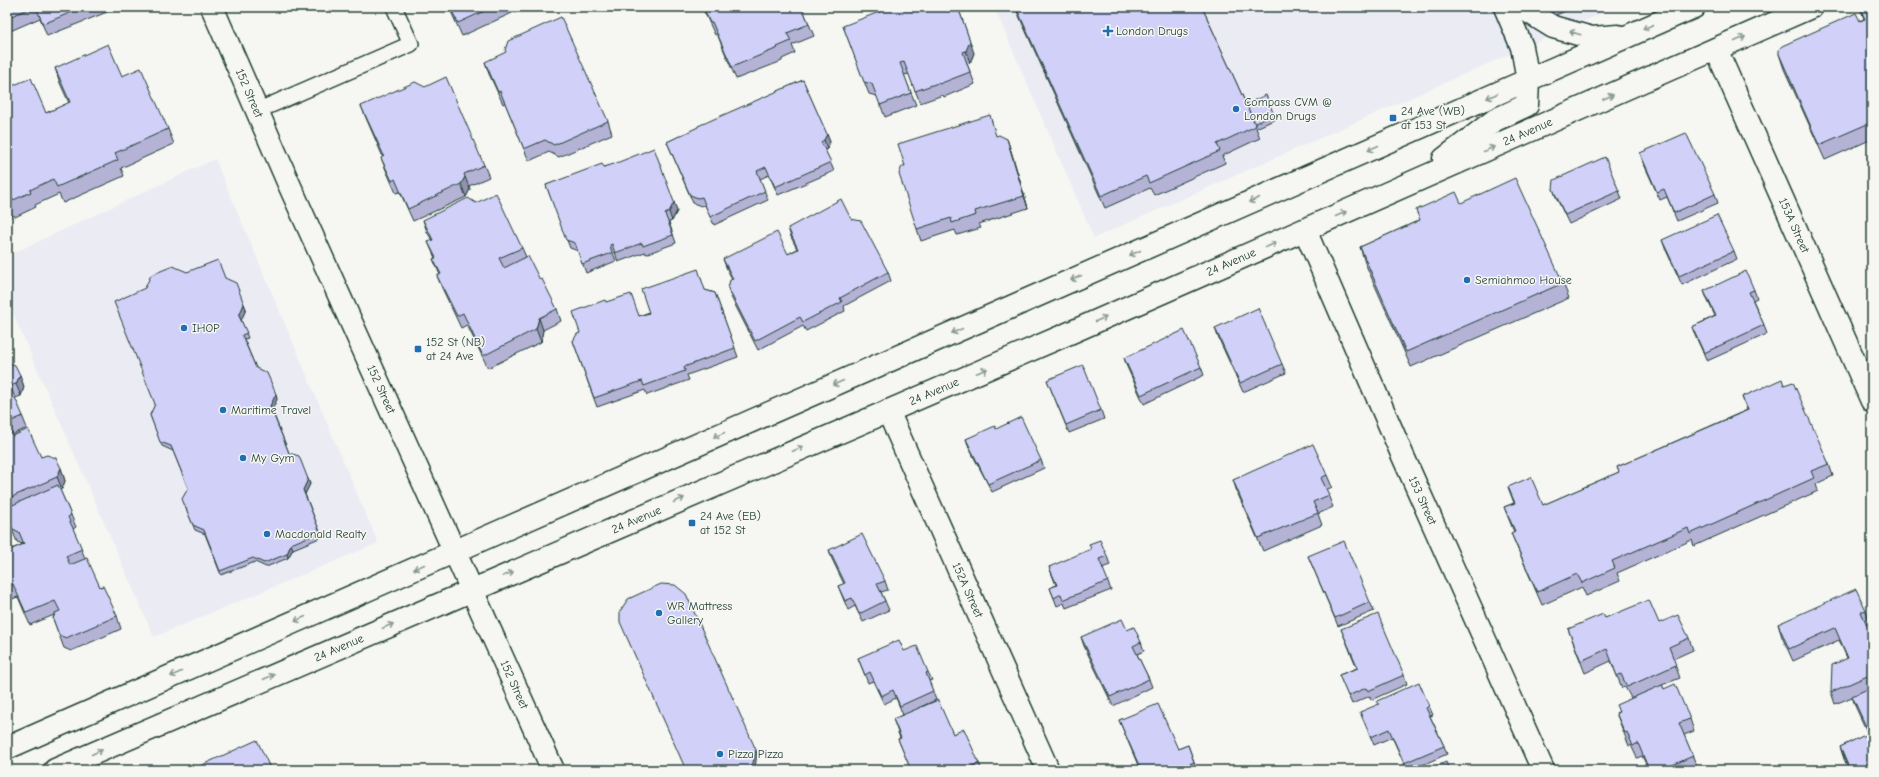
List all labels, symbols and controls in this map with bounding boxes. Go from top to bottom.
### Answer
place label: London Drugs [1116,24,1188,38]
one-way arrow [1642,24,1654,31]
marker: London Drugs [1103,26,1113,36]
one-way arrow [1569,29,1582,36]
one-way arrow [1733,34,1745,42]
street label: 152 Street [233,67,266,120]
one-way arrow [1486,93,1498,100]
one-way arrow [1601,93,1613,100]
place label: Compass CVM @ London Drugs [1244,95,1332,123]
marker: Compass CVM @ London Drugs [1231,104,1241,114]
place label: 24 Ave (WB) at 153 St [1401,104,1465,132]
marker: 24 Ave (WB) at 153 St [1388,113,1398,123]
street label: 24 Avenue [1501,115,1554,149]
one-way arrow [1367,145,1379,152]
one-way arrow [1482,145,1494,152]
street label: 153A Street [1776,196,1813,256]
one-way arrow [1248,197,1260,205]
one-way arrow [1334,210,1346,217]
one-way arrow [1265,240,1277,248]
street label: 24 Avenue [1204,245,1258,279]
one-way arrow [1129,249,1141,257]
place label: Semiahmoo House [1475,273,1572,287]
one-way arrow [1071,275,1083,282]
marker: Semiahmoo House [1462,275,1472,285]
one-way arrow [1094,315,1106,322]
place label: IHOP [192,321,220,335]
marker: IHOP [179,323,189,333]
one-way arrow [952,327,964,335]
place label: 152 St (NB) at 24 Ave [426,335,485,363]
marker: 152 St (NB) at 24 Ave [413,344,423,354]
street label: 152 Street [364,363,399,416]
one-way arrow [976,366,988,374]
street label: 24 Avenue [907,375,961,408]
one-way arrow [833,380,845,387]
place label: Maritime Travel [231,403,311,417]
marker: Maritime Travel [218,405,228,415]
one-way arrow [714,432,726,439]
one-way arrow [792,445,804,453]
place label: My Gym [251,451,294,465]
marker: My Gym [238,453,248,463]
street label: 153 Street [1406,474,1440,527]
one-way arrow [673,496,685,504]
street label: 24 Avenue [609,503,663,536]
place label: 24 Ave (EB) at 152 St [700,509,761,537]
marker: 24 Ave (EB) at 152 St [687,518,697,528]
place label: Macdonald Realty [275,527,367,541]
marker: Macdonald Realty [262,529,272,539]
street label: 152A Street [949,560,986,620]
one-way arrow [414,564,426,571]
one-way arrow [502,570,514,577]
place label: WR Mattress Gallery [667,599,732,627]
marker: WR Mattress Gallery [654,608,664,618]
one-way arrow [295,616,307,623]
one-way arrow [382,621,394,629]
street label: 24 Avenue [312,631,366,665]
street label: 152 Street [497,658,532,711]
one-way arrow [170,671,182,678]
one-way arrow [262,673,274,680]
one-way arrow [91,747,103,755]
place label: Pizza Pizza [728,747,784,761]
marker: Pizza Pizza [715,749,725,759]

